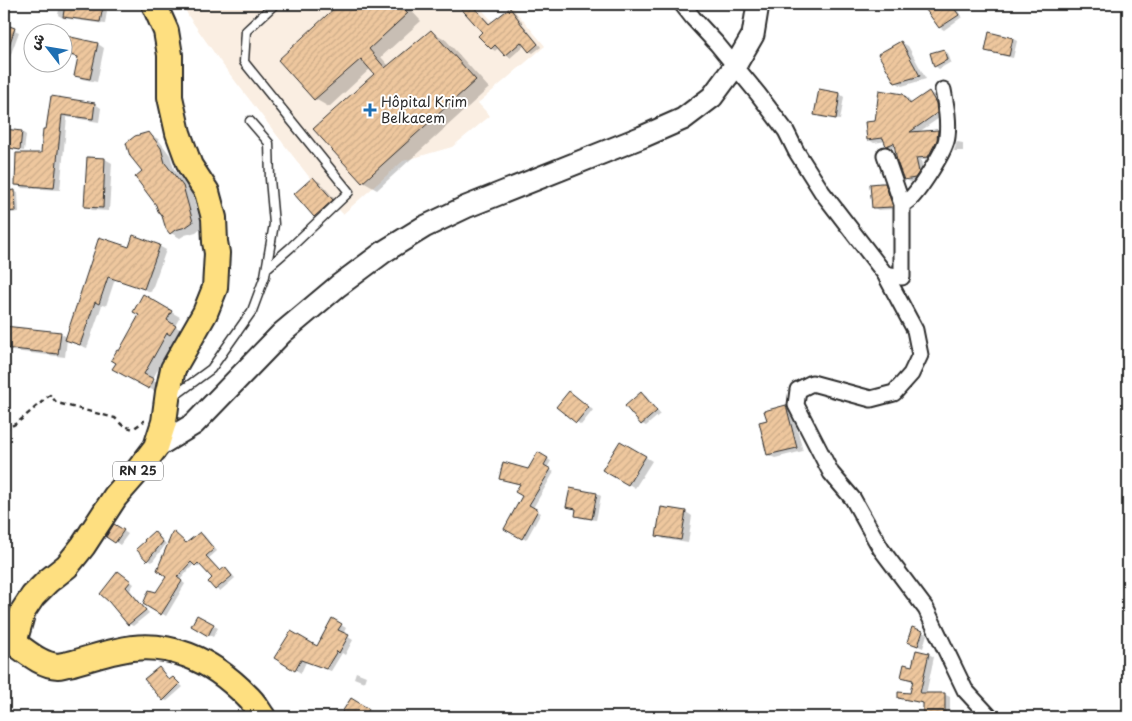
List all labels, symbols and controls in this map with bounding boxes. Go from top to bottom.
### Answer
north arrow [22,22,72,72]
text: ش [23,29,49,53]
place label: Hôpital Krim Belkacem [381,91,467,128]
marker: Hôpital Krim Belkacem [363,103,377,117]
road number: RN 25 [113,462,163,481]

